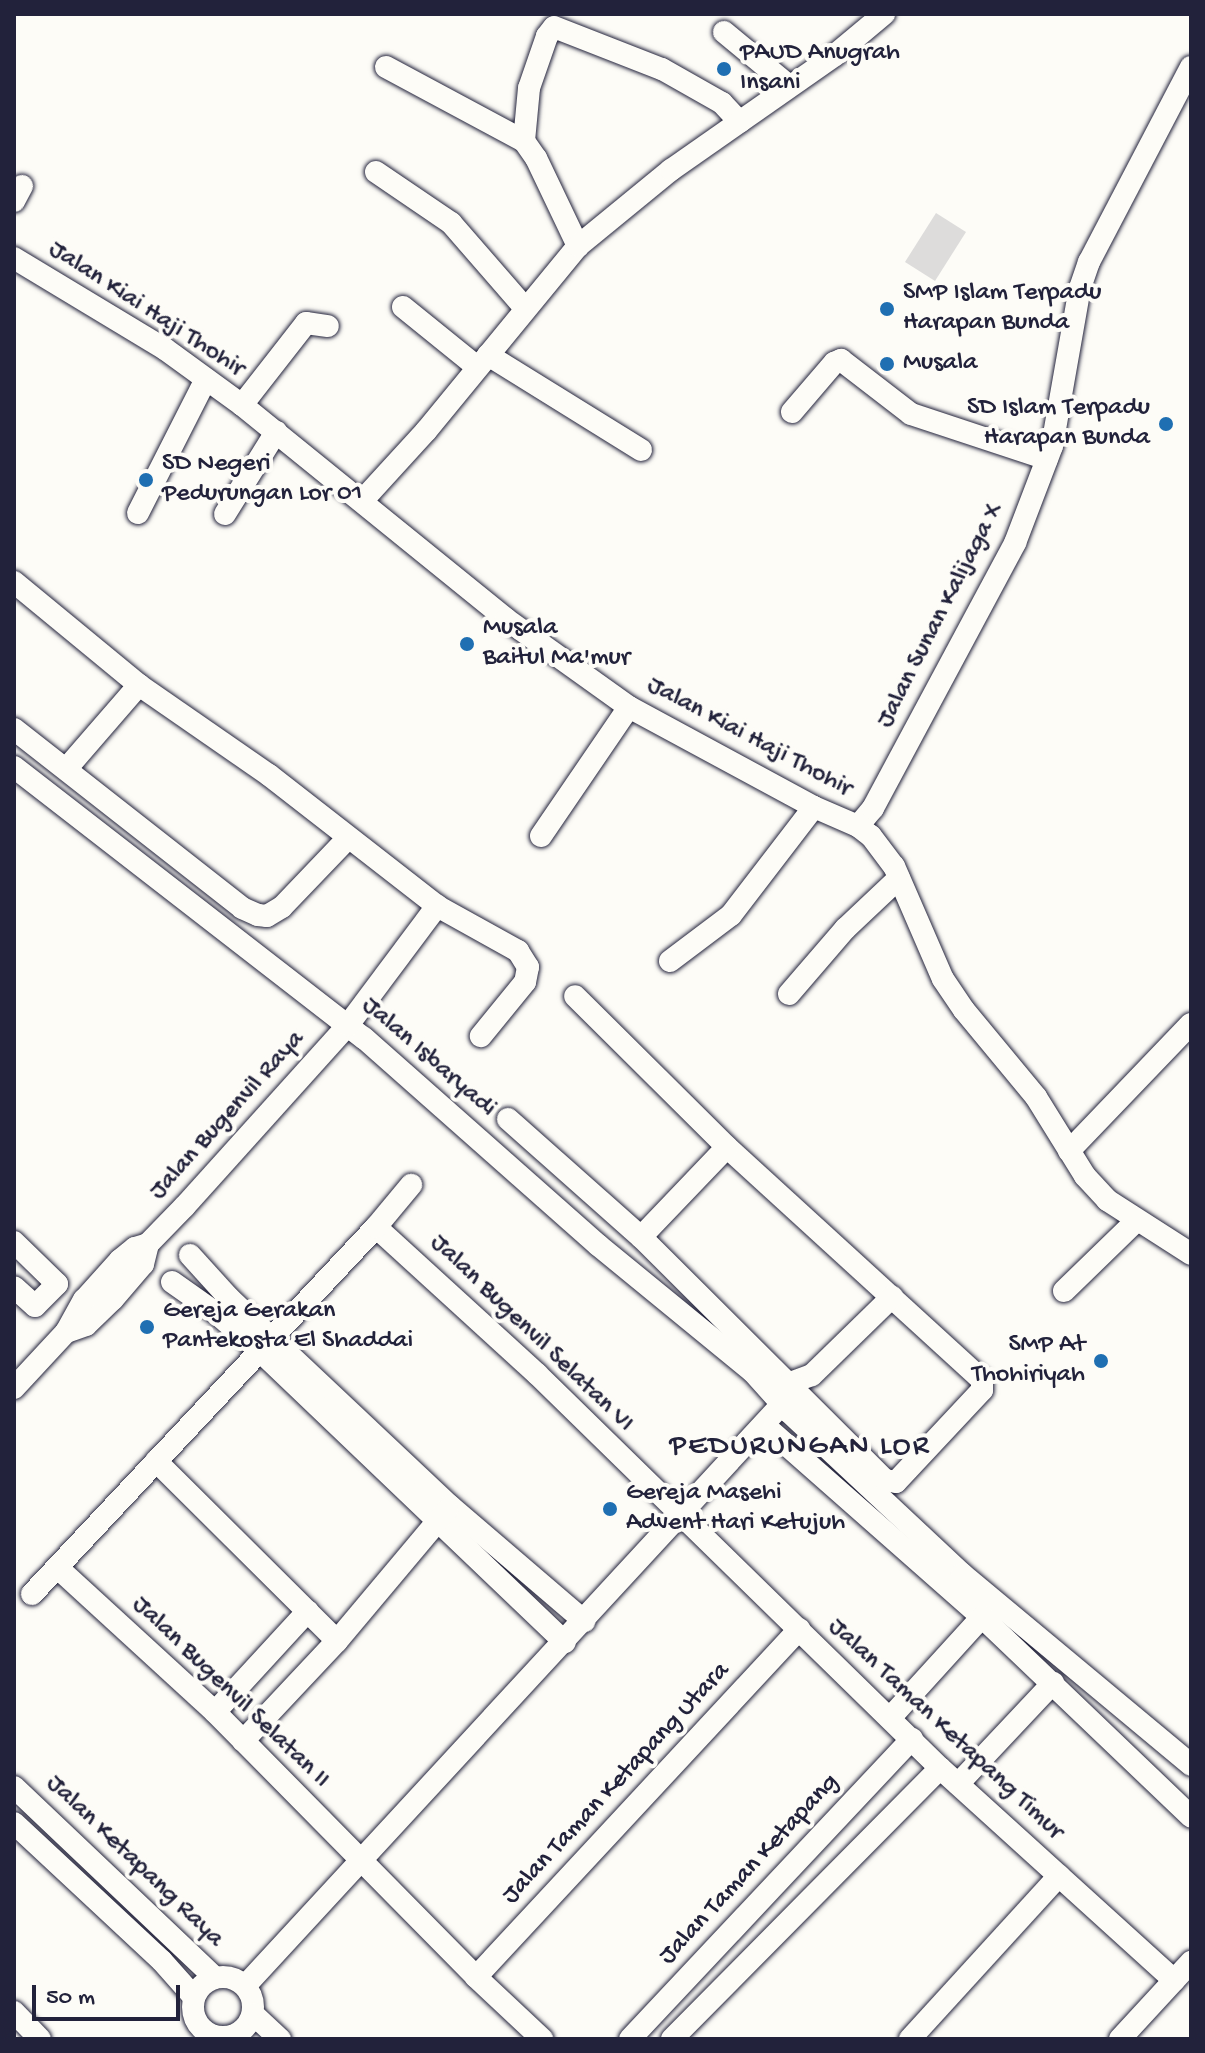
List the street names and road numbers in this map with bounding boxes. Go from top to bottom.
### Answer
street label: Jalan Kiai Haji Thohir [42,235,250,385]
street label: Jalan Sunan Kalijaga X [871,499,1011,733]
street label: Jalan Kiai Haji Thohir [641,671,857,805]
street label: Jalan Isbaryadi [354,991,502,1125]
street label: Jalan Bugenvil Raya [144,1025,312,1207]
street label: Jalan Bugenvil Selatan VI [422,1228,640,1440]
street label: Jalan Bugenvil Selatan II [124,1590,336,1796]
street label: Jalan Taman Ketapang Timur [820,1612,1070,1848]
street label: Jalan Taman Ketapang Utara [497,1656,737,1912]
street label: Jalan Taman Ketapang [653,1768,847,1972]
street label: Jalan Ketapang Raya [38,1769,230,1955]

